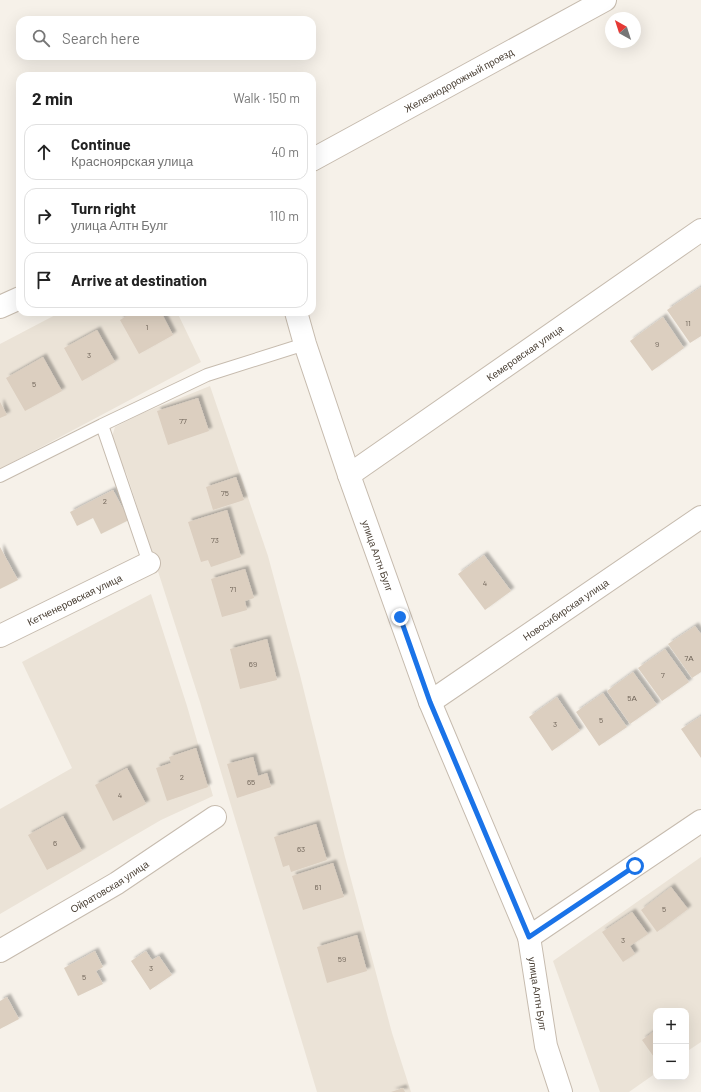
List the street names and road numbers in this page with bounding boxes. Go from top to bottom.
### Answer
street label: Железнодорожный проезд [402,45,515,115]
street label: Кемеровская улица [484,322,565,383]
street label: улица Алтн Булг [360,518,396,593]
street label: Кетченеровская улица [25,571,124,628]
street label: Новосибирская улица [520,576,611,643]
street label: Ойратовская улица [68,857,151,915]
street label: улица Алтн Булг [526,956,550,1032]

